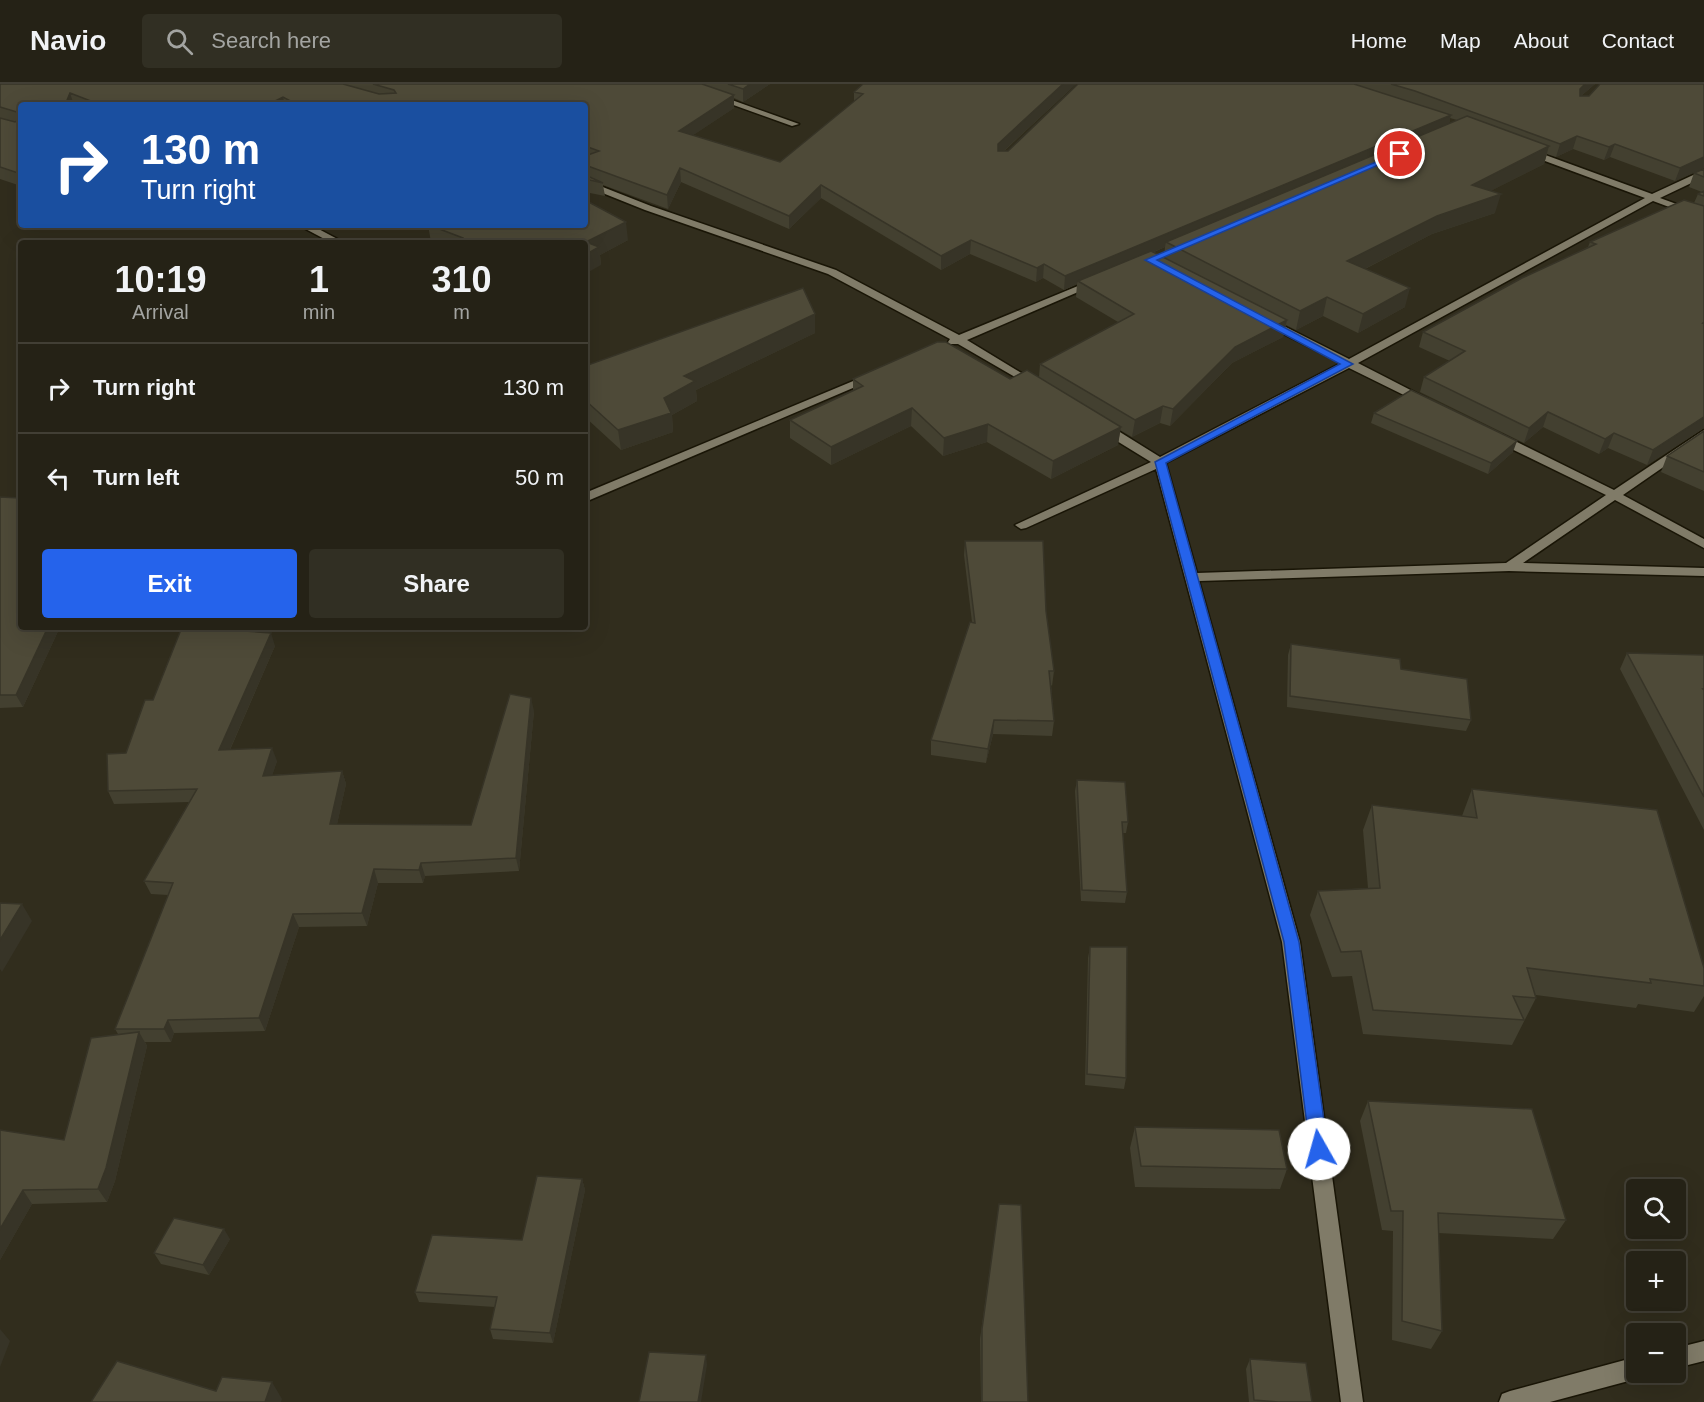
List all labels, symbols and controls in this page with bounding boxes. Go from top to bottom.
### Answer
search box [142,14,562,68]
text: Navio [30,25,106,56]
icon: search [163,25,196,58]
text: Search here [211,28,331,53]
text: Home [1351,29,1407,52]
text: Map [1440,29,1481,52]
text: About [1514,29,1569,52]
text: Contact [1602,29,1674,52]
icon: right [42,126,120,204]
text: 130 m [141,126,260,173]
pin [1374,128,1425,179]
icon: arrive [1383,137,1416,170]
text: Turn right [141,175,256,205]
text: 10:19 [114,259,206,300]
text: 1 [309,259,329,300]
text: 310 [431,259,492,300]
text: Arrival [132,301,189,323]
text: min [303,301,335,323]
text: m [453,301,470,323]
icon: right [42,372,75,405]
text: Turn right [93,375,195,400]
text: 130 m [503,375,564,400]
icon: left [42,462,75,495]
text: Turn left [93,465,179,490]
text: 50 m [515,465,564,490]
button: Exit [42,549,297,618]
button: Share [309,549,564,618]
position arrow [1287,1117,1351,1181]
map controls [1626,1179,1686,1383]
button: search [1626,1179,1686,1239]
button: + [1626,1251,1686,1311]
button: − [1626,1323,1686,1383]

